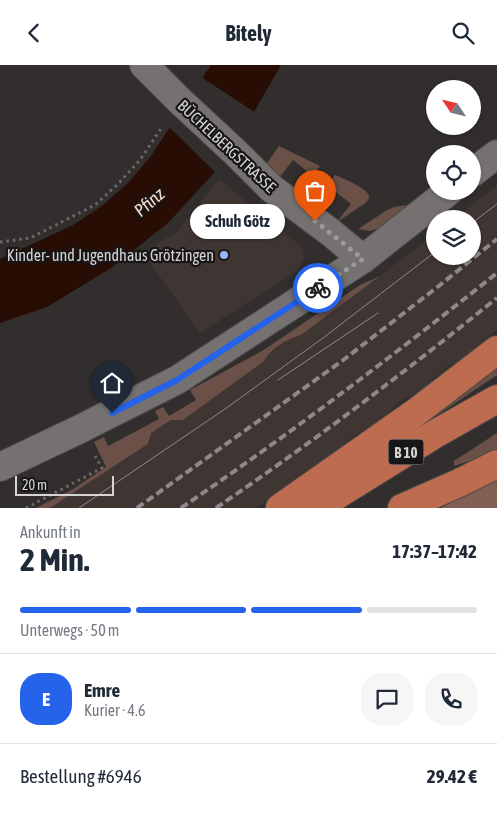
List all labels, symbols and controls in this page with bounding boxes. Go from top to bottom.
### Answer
icon: back [20,19,48,47]
icon: search [449,19,477,47]
text: Bitely [225,20,272,46]
north arrow [426,80,481,135]
map controls [426,80,481,265]
street label: BÜCHELBERGSTRASSE [174,96,280,196]
button: locate [426,145,481,200]
pin [294,170,336,221]
icon: bag [301,177,329,205]
water label: Pfinz [130,183,169,221]
callout: Schuh Götz [190,203,285,239]
button: layers [426,210,481,265]
text: Schuh Götz [205,212,270,230]
place label: Kinder- und Jugendhaus Grötzingen [7,246,214,265]
marker: Kinder- und Jugendhaus Grötzingen [218,249,230,261]
courier [293,263,343,313]
icon: bike [304,274,332,302]
pin [91,362,133,413]
icon: home [98,369,126,397]
road number: B 10 [388,439,424,465]
scale bar [15,473,114,496]
text: 20 m [22,477,47,493]
text: Ankunft in [20,523,81,541]
text: 17:37–17:42 [392,540,477,562]
text: 2 Min. [20,541,89,578]
text: Unterwegs · 50 m [20,621,119,639]
button: chat [361,673,413,725]
button: phone [425,673,477,725]
text: Emre [84,679,120,701]
text: E [42,688,50,710]
text: Kurier · 4.6 [84,701,146,719]
text: Bestellung #6946 [20,765,142,787]
text: 29.42 € [427,765,477,787]

